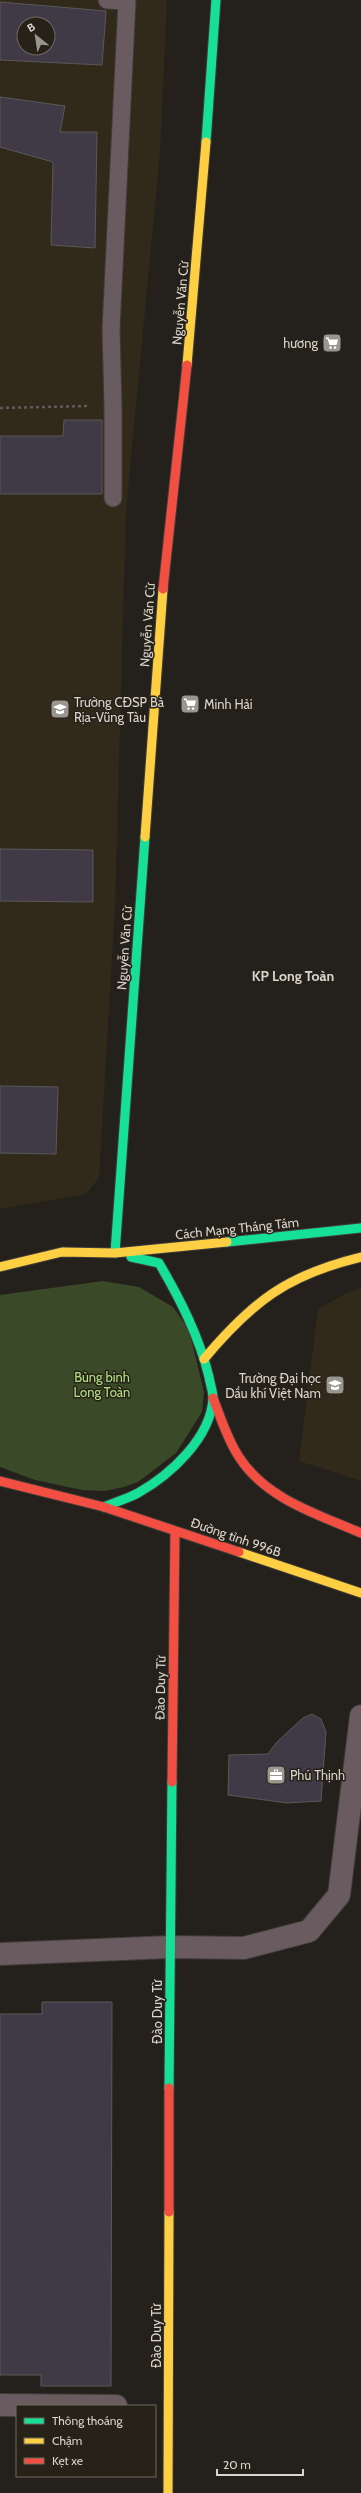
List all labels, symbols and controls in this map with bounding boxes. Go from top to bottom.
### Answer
north arrow [16,16,56,56]
text: B [25,20,38,35]
street label: Nguyễn Văn Cừ [168,259,192,346]
supermarket icon: hương [321,332,343,354]
place label: hương [283,335,319,351]
street label: Nguyễn Văn Cừ [136,581,158,667]
supermarket icon: Minh Hải [179,693,201,715]
place label: Trường CĐSP Bà Rịa-Vũng Tàu [74,694,165,725]
place label: Minh Hải [204,696,252,712]
school or university icon: Trường CĐSP Bà Rịa-Vũng Tàu [49,698,71,720]
street label: Nguyễn Văn Cừ [113,904,135,990]
district label: KP Long Toàn [252,967,334,985]
street label: Cách Mạng Tháng Tám [174,1214,300,1242]
park label: Bùng binh Long Toàn [74,1369,130,1400]
place label: Trường Đại học Dầu khí Việt Nam [225,1370,321,1401]
school or university icon: Trường Đại học Dầu khí Việt Nam [324,1374,346,1396]
street label: Đường tỉnh 996B [189,1514,283,1560]
street label: Đào Duy Từ [151,1655,169,1720]
office icon: Phú Thịnh [265,1764,287,1786]
place label: Phú Thịnh [290,1767,345,1783]
street label: Đào Duy Từ [149,1979,165,2044]
street label: Đào Duy Từ [148,2303,164,2368]
legend [16,2405,156,2477]
text: Thông thoáng [52,2413,123,2428]
text: Chậm [52,2433,82,2448]
scale bar [217,2451,303,2477]
text: Kẹt xe [52,2453,83,2468]
text: 20 m [223,2457,251,2472]

